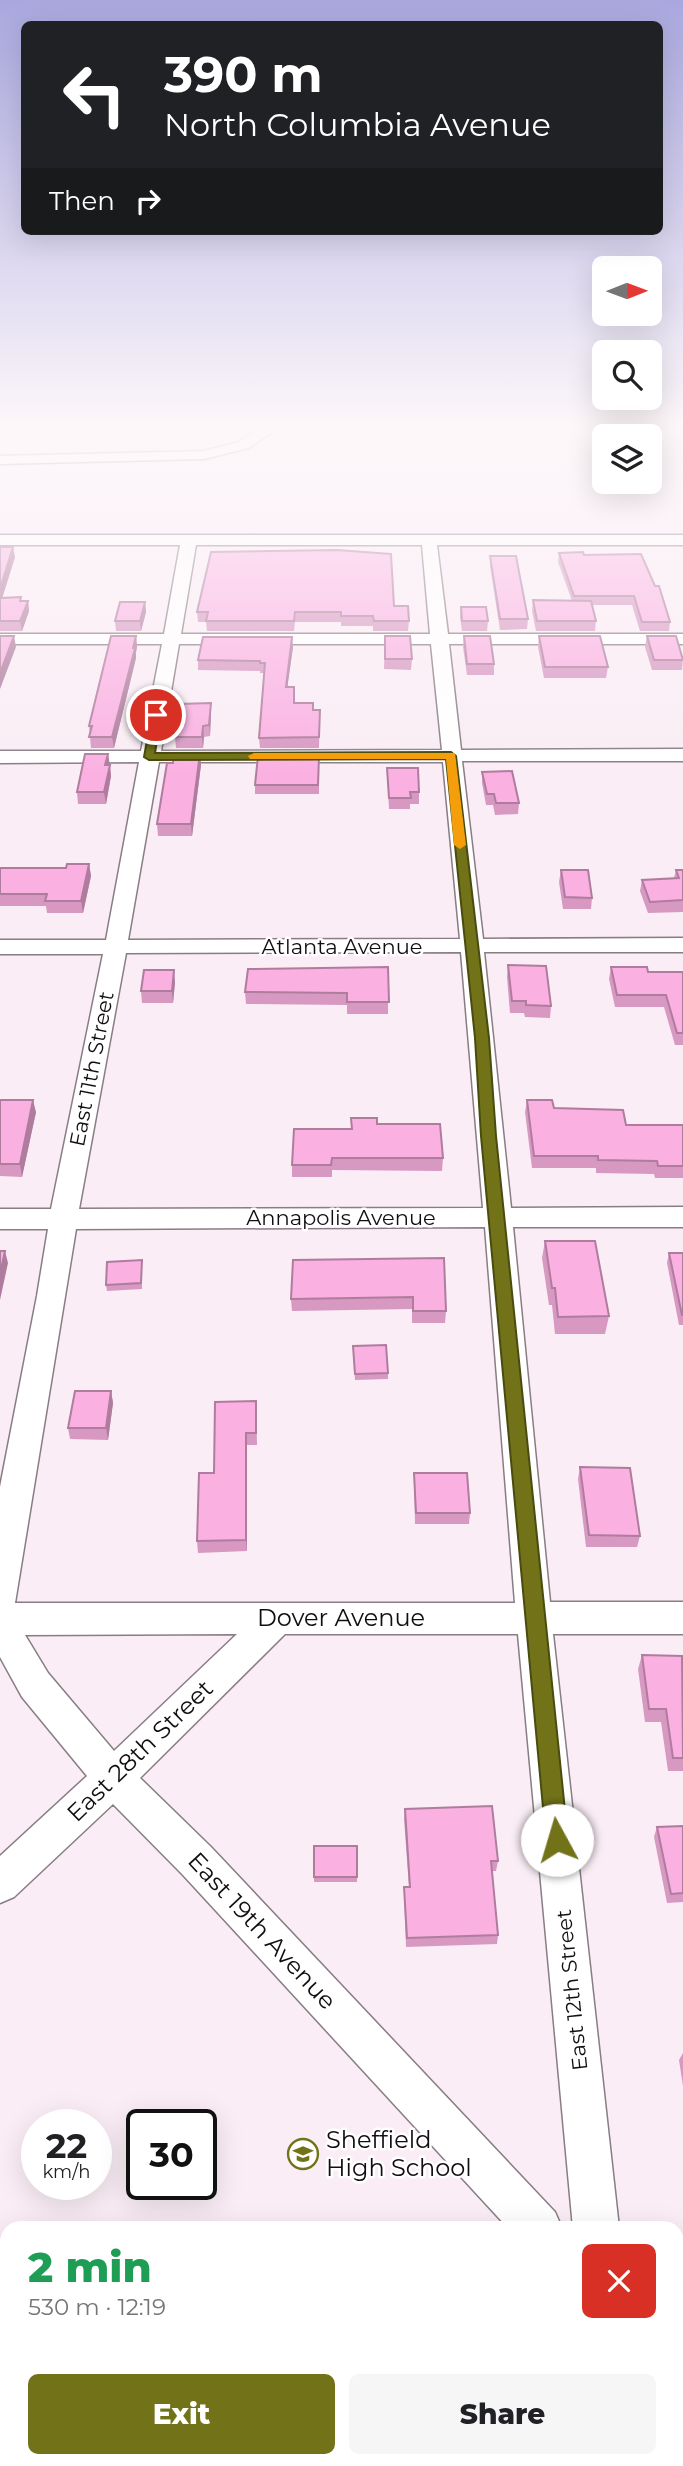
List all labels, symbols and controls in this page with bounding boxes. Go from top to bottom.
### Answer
text: 390 m [164,45,323,104]
icon: left [49,49,140,140]
text: North Columbia Avenue [164,105,551,144]
icon: right [129,182,167,220]
text: Then [49,185,115,217]
north arrow [592,256,662,326]
map controls [592,256,662,494]
button: search [592,340,662,410]
button: layers [592,424,662,494]
pin [126,685,186,745]
icon: arrive [137,696,175,734]
street label: Atlanta Avenue [262,934,422,959]
street label: East 11th Street [64,989,119,1149]
street label: Annapolis Avenue [246,1205,436,1230]
street label: Dover Avenue [257,1603,425,1632]
street label: East 28th Street [61,1674,219,1828]
position arrow [520,1803,594,1877]
street label: East 19th Avenue [182,1846,343,2015]
street label: East 12th Street [551,1908,592,2072]
speed limit sign: 30 [126,2109,217,2200]
text: 22 [46,2124,87,2167]
place label: Sheffield High School [326,2125,472,2182]
school or university icon: Sheffield High School [286,2137,320,2171]
text: km/h [42,2161,91,2183]
text: 2 min [28,2241,152,2293]
button: close [582,2244,656,2318]
text: 530 m · 12:19 [28,2293,166,2321]
button: Exit [28,2374,335,2454]
button: Share [349,2374,656,2454]

